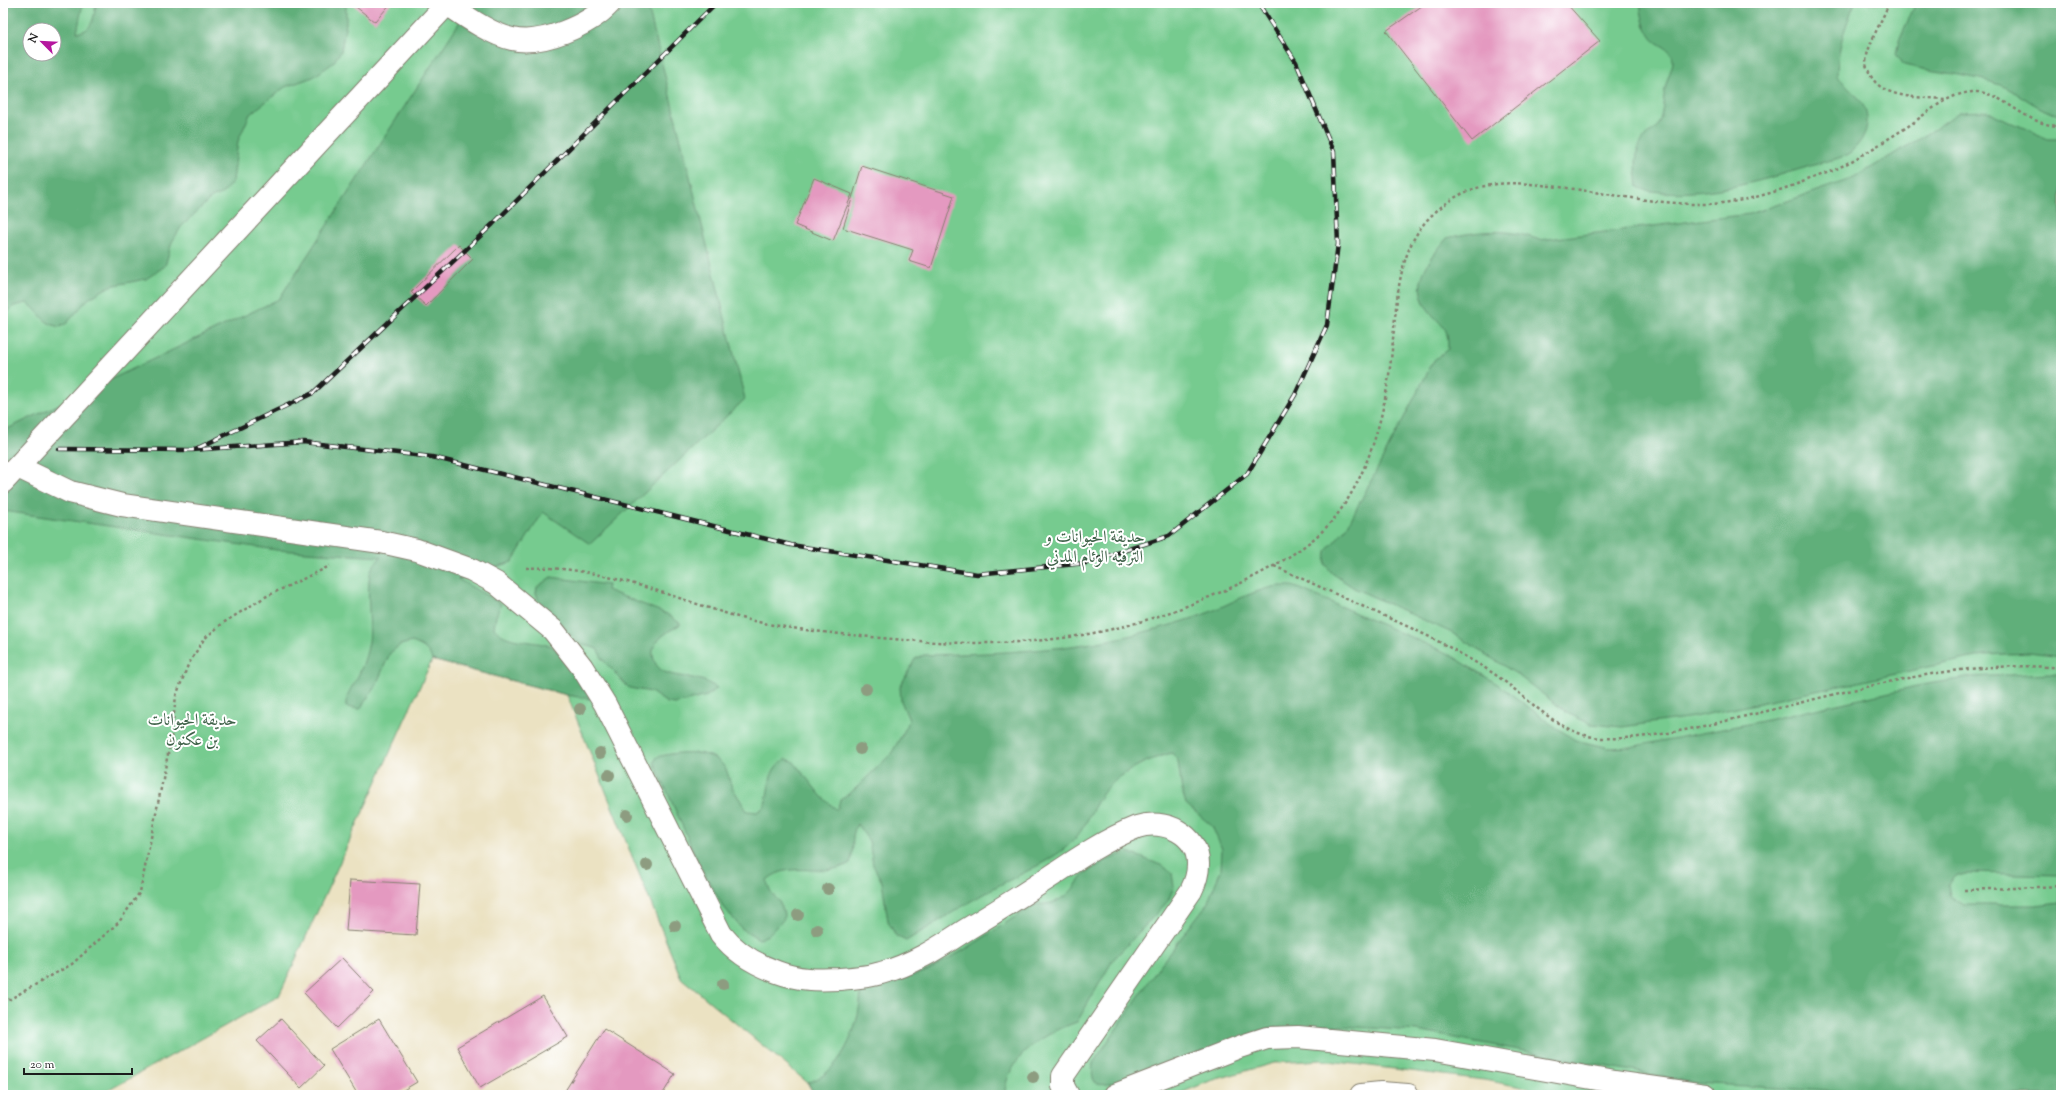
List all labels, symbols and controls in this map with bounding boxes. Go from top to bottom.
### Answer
north arrow [22,22,62,62]
text: N [24,31,43,47]
park label: حديقة الحيوانات و الترفيه الوئام المدني [1043,526,1145,571]
park label: حديقة الحيوانات بن عكنون [147,709,237,753]
scale bar [24,1050,132,1076]
text: 20 m [30,1056,55,1074]

